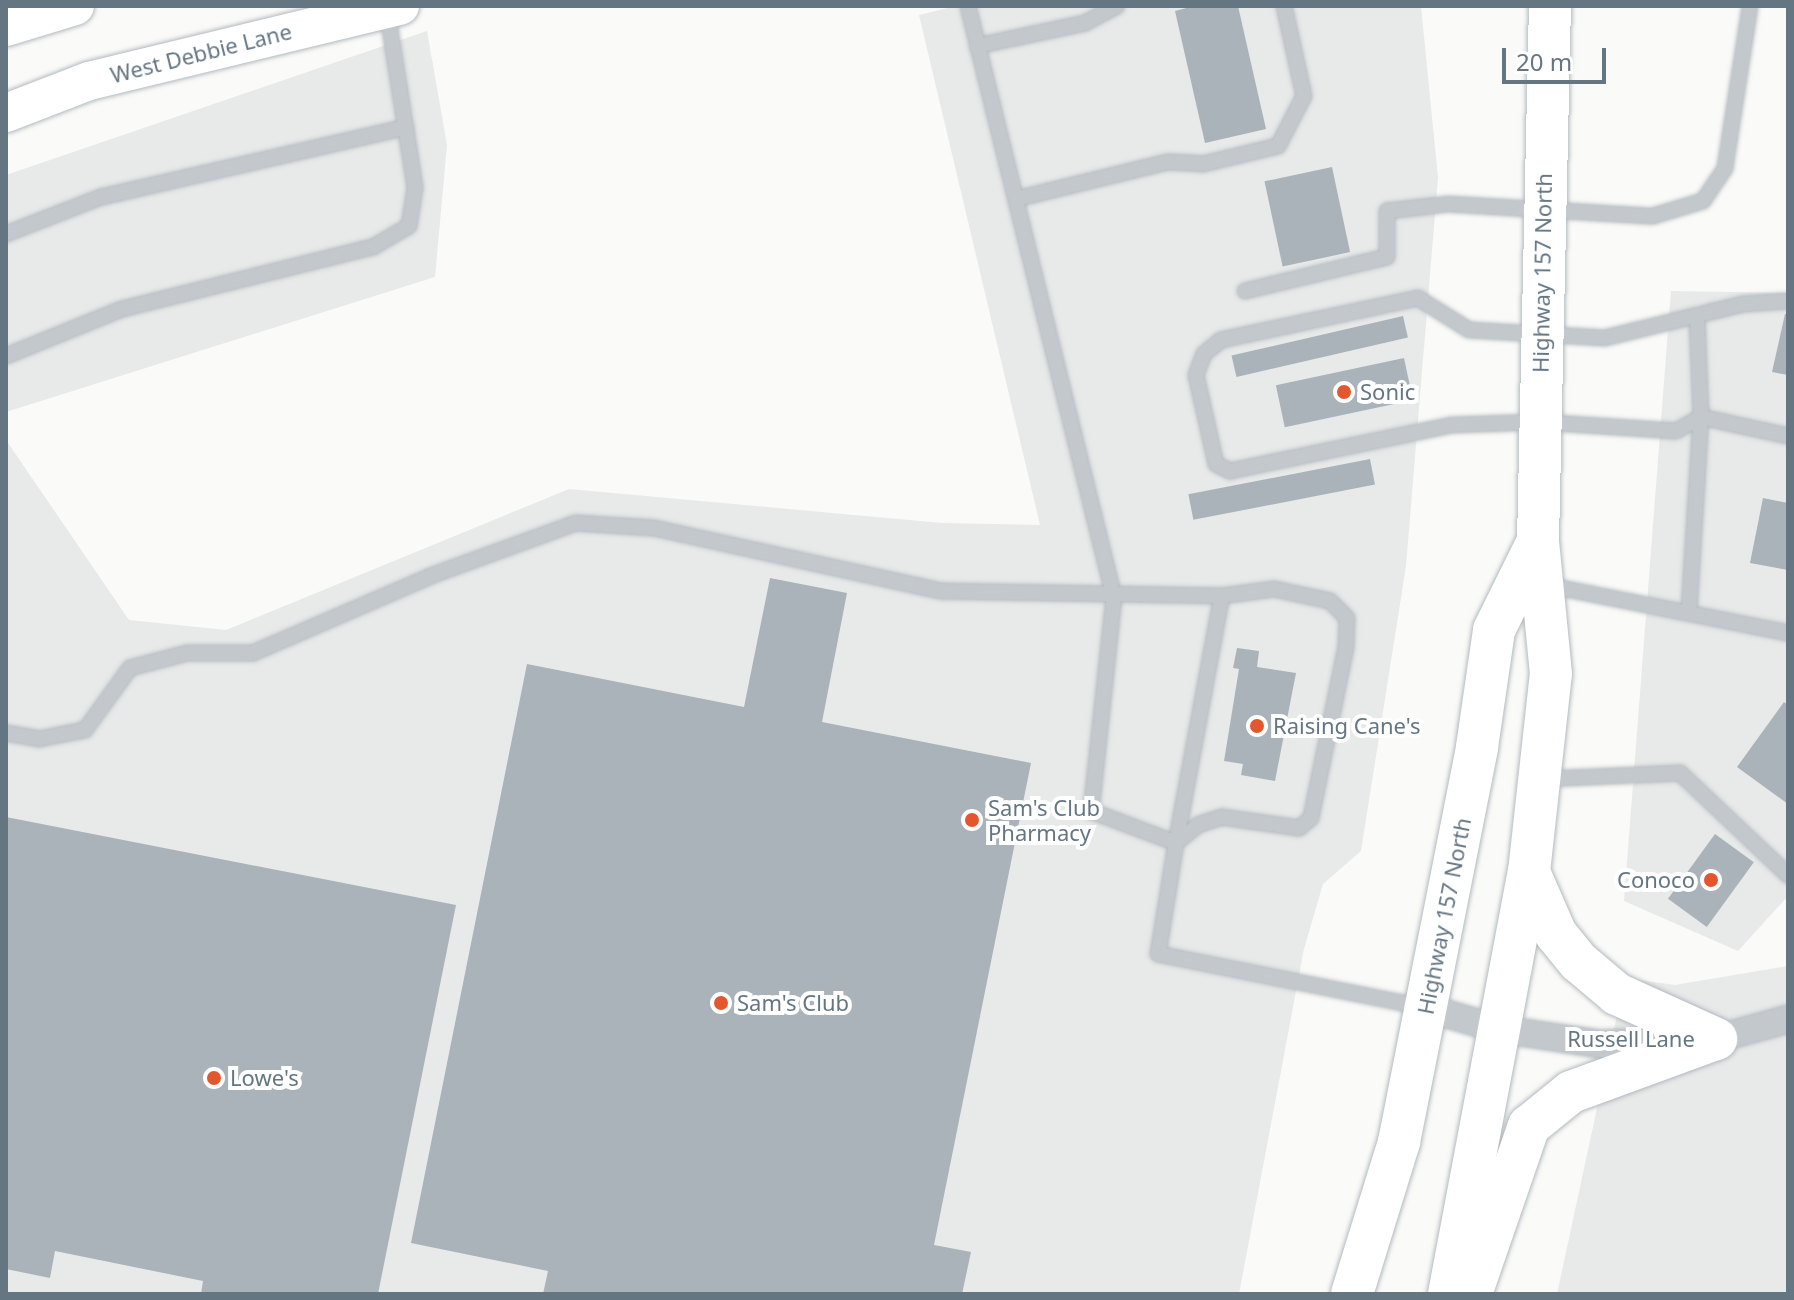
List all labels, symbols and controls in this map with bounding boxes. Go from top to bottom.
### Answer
street label: West Debbie Lane [108,18,294,88]
scale bar [1506,32,1610,82]
text: 20 m [1516,45,1572,78]
street label: Highway 157 North [1527,173,1557,373]
place label: Sonic [1360,379,1415,405]
marker: Sonic [1335,383,1353,401]
place label: Raising Cane's [1273,713,1421,739]
marker: Raising Cane's [1248,717,1266,735]
place label: Sam's Club Pharmacy [988,794,1100,846]
marker: Sam's Club Pharmacy [963,811,981,829]
street label: Highway 157 North [1412,815,1476,1017]
place label: Conoco [1617,867,1695,893]
marker: Conoco [1702,871,1720,889]
place label: Sam's Club [737,990,849,1016]
marker: Sam's Club [712,994,730,1012]
street label: Russell Lane [1567,1026,1695,1052]
place label: Lowe's [230,1065,299,1091]
marker: Lowe's [205,1069,223,1087]

